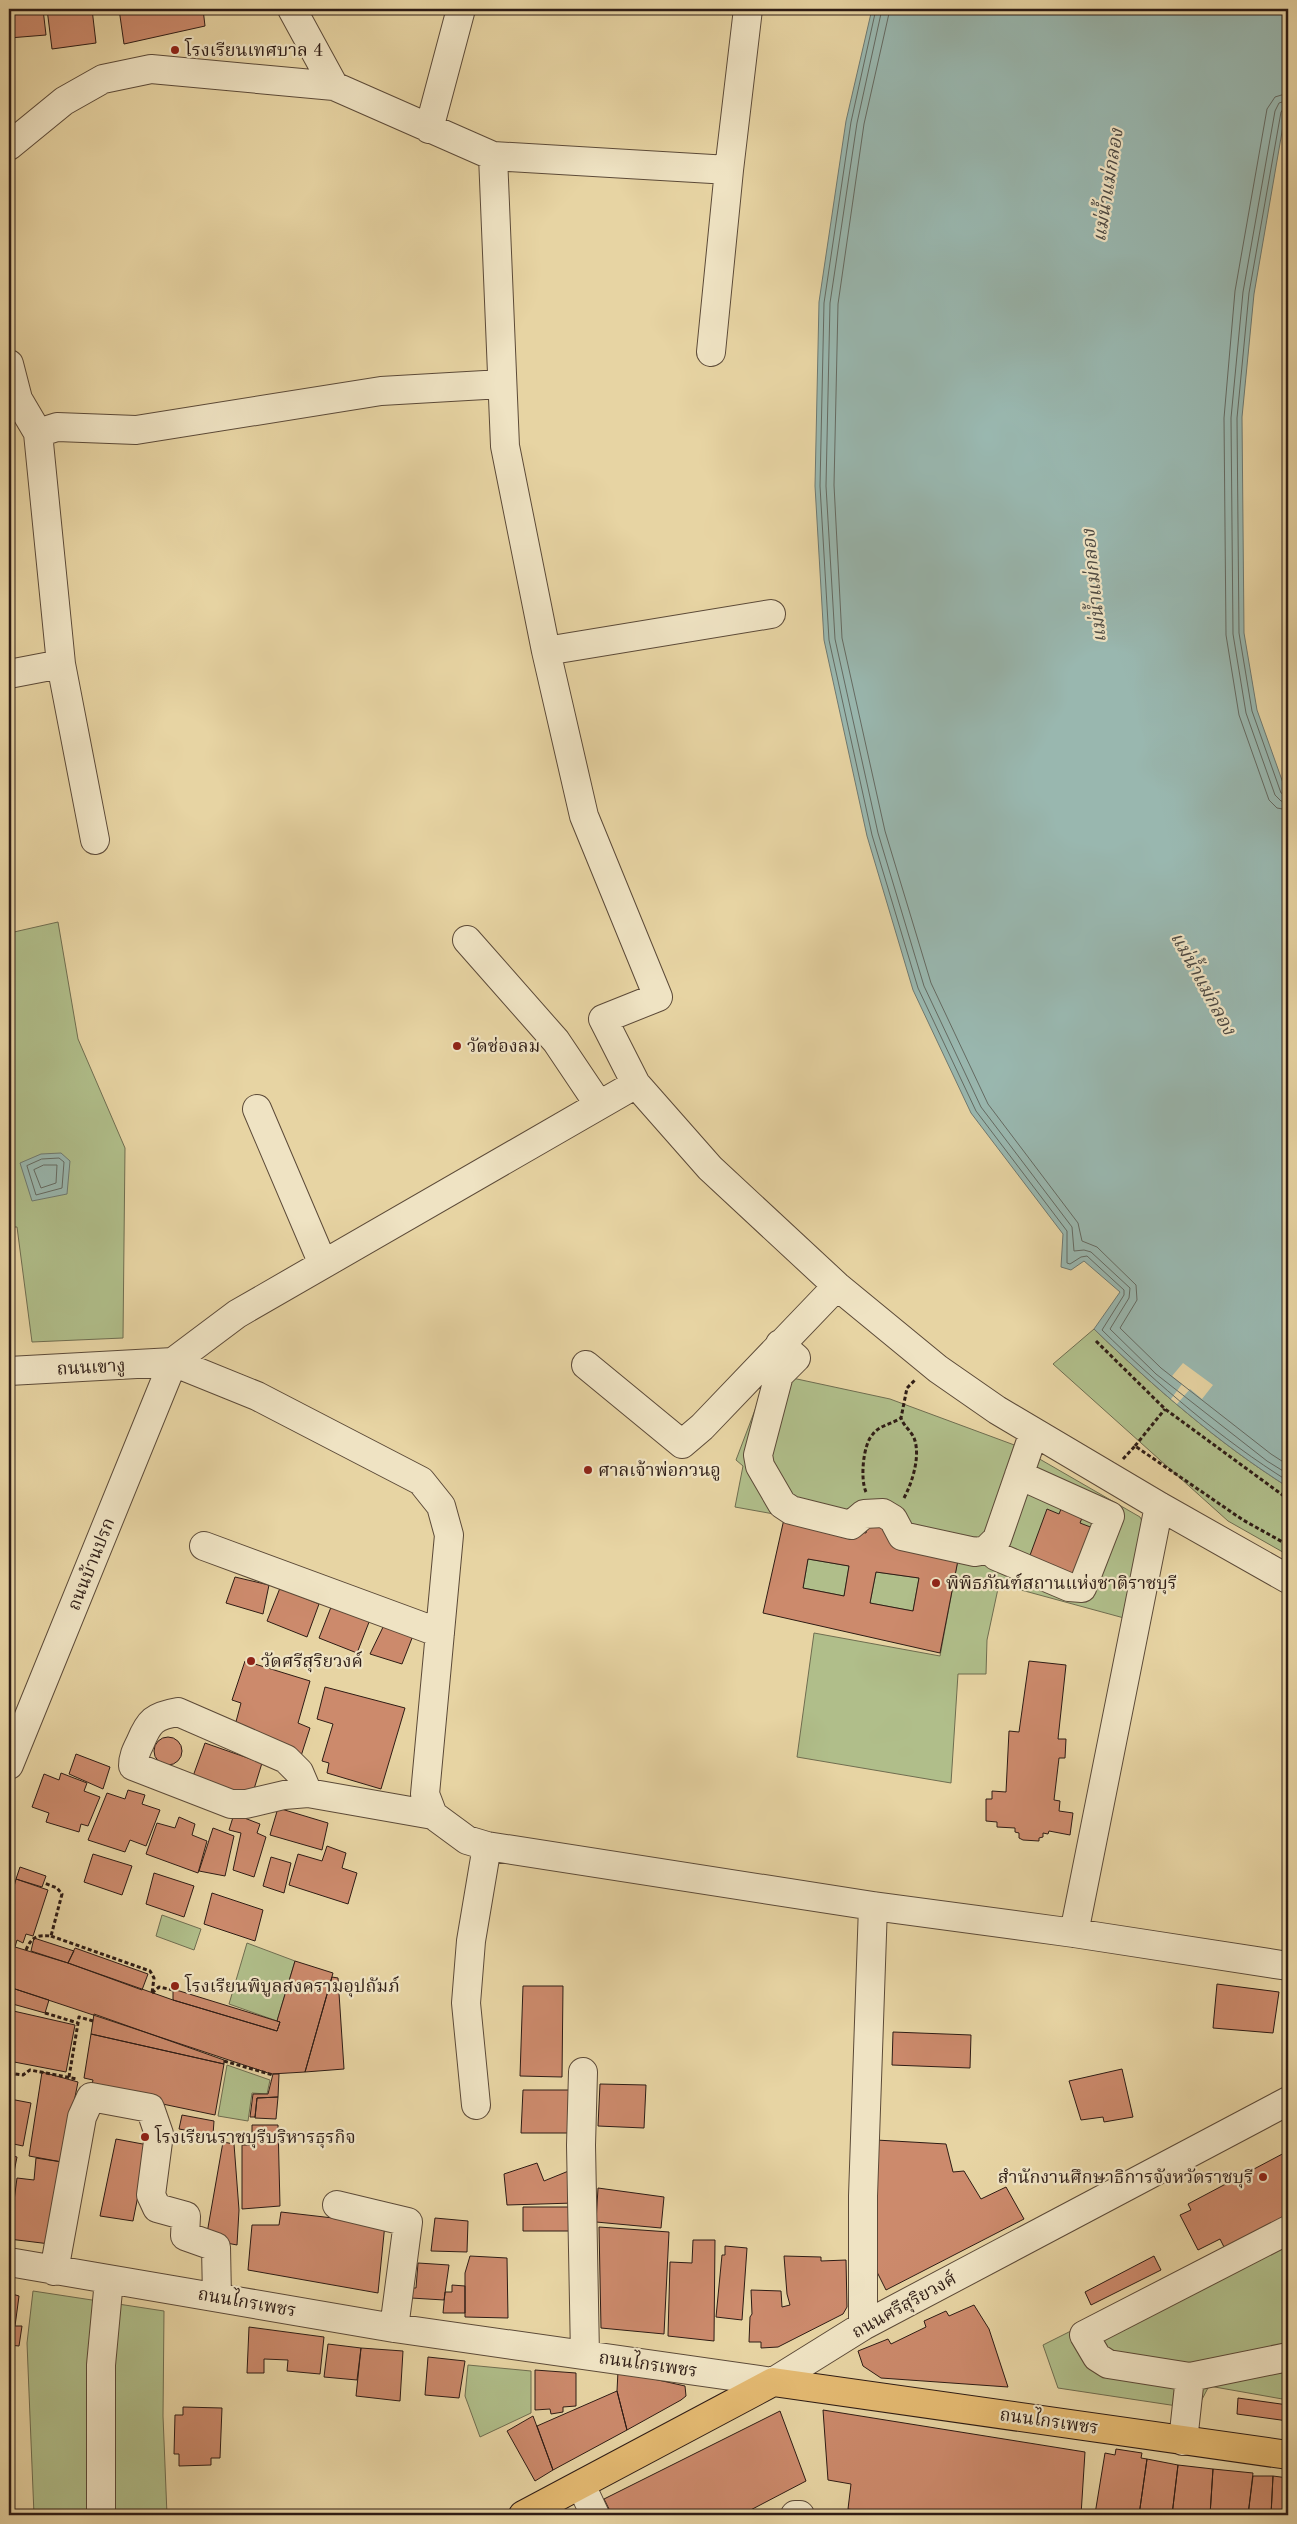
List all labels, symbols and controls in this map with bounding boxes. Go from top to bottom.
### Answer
place label: โรงเรียนเทศบาล 4 [184,37,323,60]
marker: โรงเรียนเทศบาล 4 [169,44,181,56]
water label: แม่น้ำแม่กลอง [1084,125,1128,243]
water label: แม่น้ำแม่กลอง [1073,526,1111,644]
water label: แม่น้ำแม่กลอง [1166,926,1245,1040]
place label: วัดช่องลม [467,1036,540,1056]
marker: วัดช่องลม [451,1040,463,1052]
street label: ถนนเขางู [56,1357,126,1380]
place label: ศาลเจ้าพ่อกวนอู [598,1460,721,1481]
marker: ศาลเจ้าพ่อกวนอู [582,1464,594,1476]
street label: ถนนบ้านปรก [63,1515,119,1613]
place label: พิพิธภัณฑ์สถานแห่งชาติราชบุรี [946,1572,1177,1595]
marker: พิพิธภัณฑ์สถานแห่งชาติราชบุรี [930,1577,942,1589]
place label: วัดศรีสุริยวงค์ [261,1650,363,1673]
marker: วัดศรีสุริยวงค์ [245,1655,257,1667]
place label: โรงเรียนพิบูลสงครามอุปถัมภ์ [184,1973,400,1998]
marker: โรงเรียนพิบูลสงครามอุปถัมภ์ [169,1980,181,1992]
place label: โรงเรียนราชบุรีบริหารธุรกิจ [154,2124,356,2149]
marker: โรงเรียนราชบุรีบริหารธุรกิจ [139,2131,151,2143]
place label: สำนักงานศึกษาธิการจังหวัดราชบุรี [998,2168,1253,2189]
marker: สำนักงานศึกษาธิการจังหวัดราชบุรี [1257,2171,1269,2183]
street label: ถนนศรีสุริยวงศ์ [848,2267,961,2344]
street label: ถนนไกรเพชร [196,2282,298,2320]
street label: ถนนไกรเพชร [597,2345,699,2381]
street label: ถนนไกรเพชร [998,2402,1100,2438]

